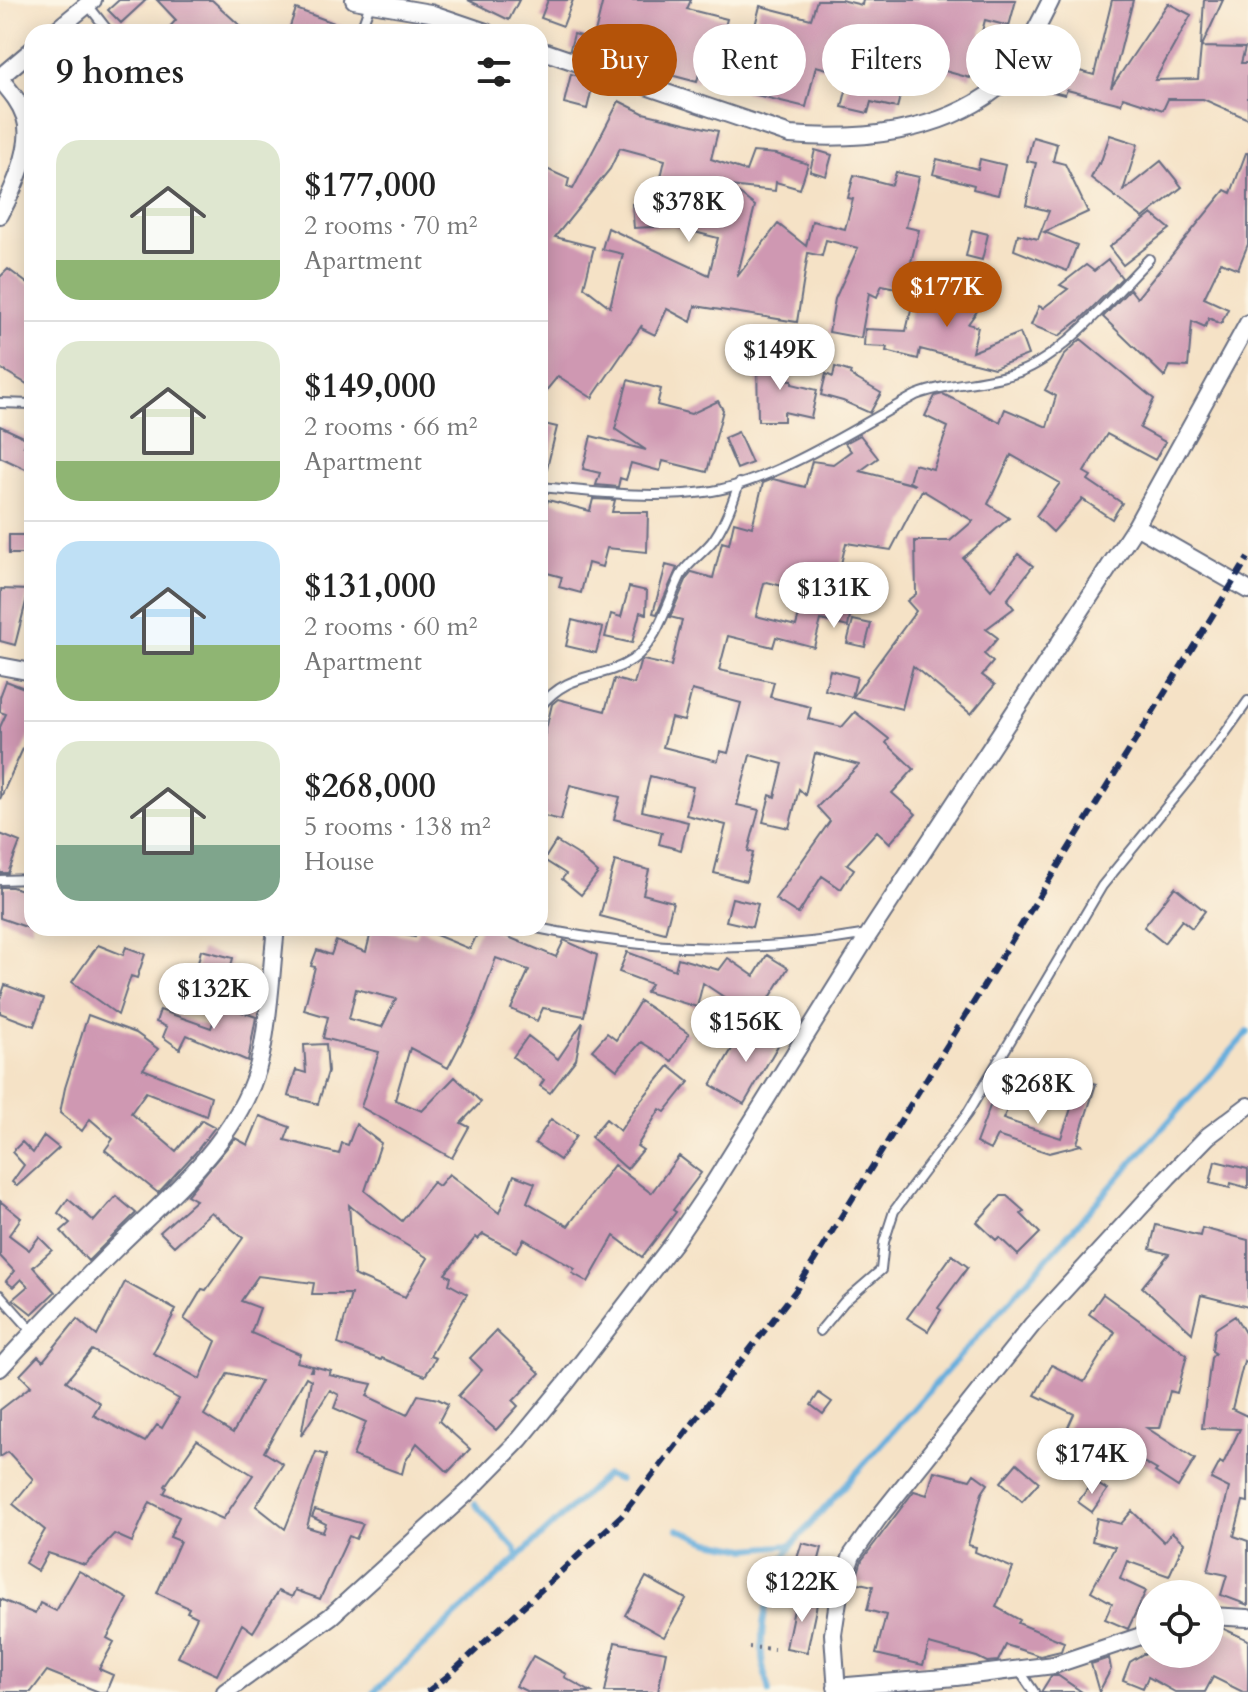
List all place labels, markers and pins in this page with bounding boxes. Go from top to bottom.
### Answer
pin: $378K [633,176,745,244]
pin: $177K [891,261,1003,329]
pin: $149K [724,324,836,392]
pin: $131K [778,562,890,630]
pin: $132K [158,963,270,1031]
pin: $156K [690,996,802,1064]
pin: $268K [982,1058,1094,1126]
pin: $174K [1036,1428,1148,1496]
pin: $122K [746,1556,858,1624]

